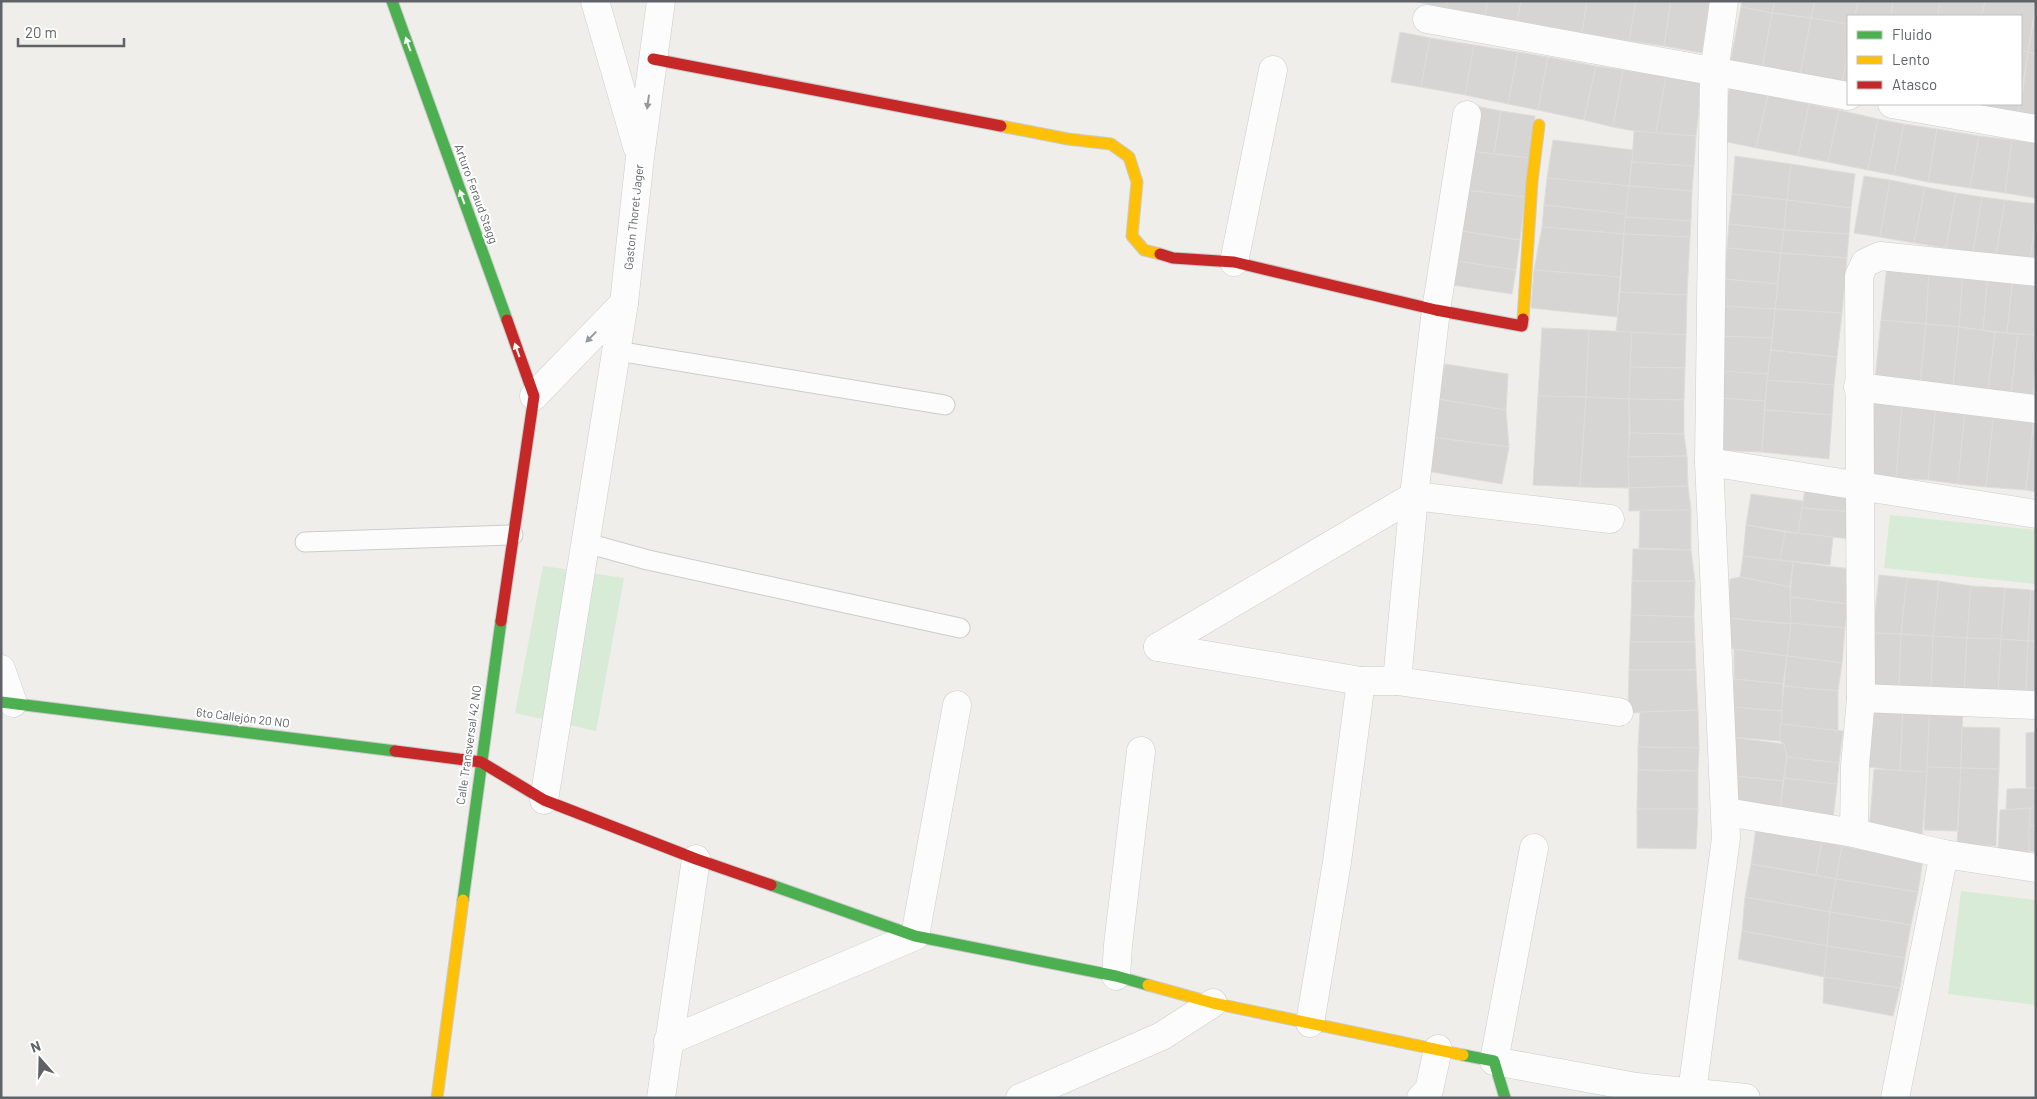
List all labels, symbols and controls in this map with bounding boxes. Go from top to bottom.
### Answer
scale bar [18,15,124,47]
legend [1847,15,2022,105]
text: 20 m [25,23,57,41]
text: Fluido [1892,25,1932,43]
one-way arrow [404,37,411,52]
text: Lento [1892,50,1930,68]
text: Atasco [1892,75,1937,93]
one-way arrow [643,94,651,110]
street label: Arturo Feraud Stagg [452,142,501,245]
street label: Gaston Thoret Jager [620,163,646,270]
one-way arrow [458,190,466,205]
one-way arrow [585,331,597,343]
one-way arrow [513,343,520,358]
street label: Calle Transversal 42 NO [453,684,483,805]
street label: 6to Callejón 20 NO [196,704,291,730]
north arrow [15,1034,65,1084]
text: N [28,1037,43,1056]

